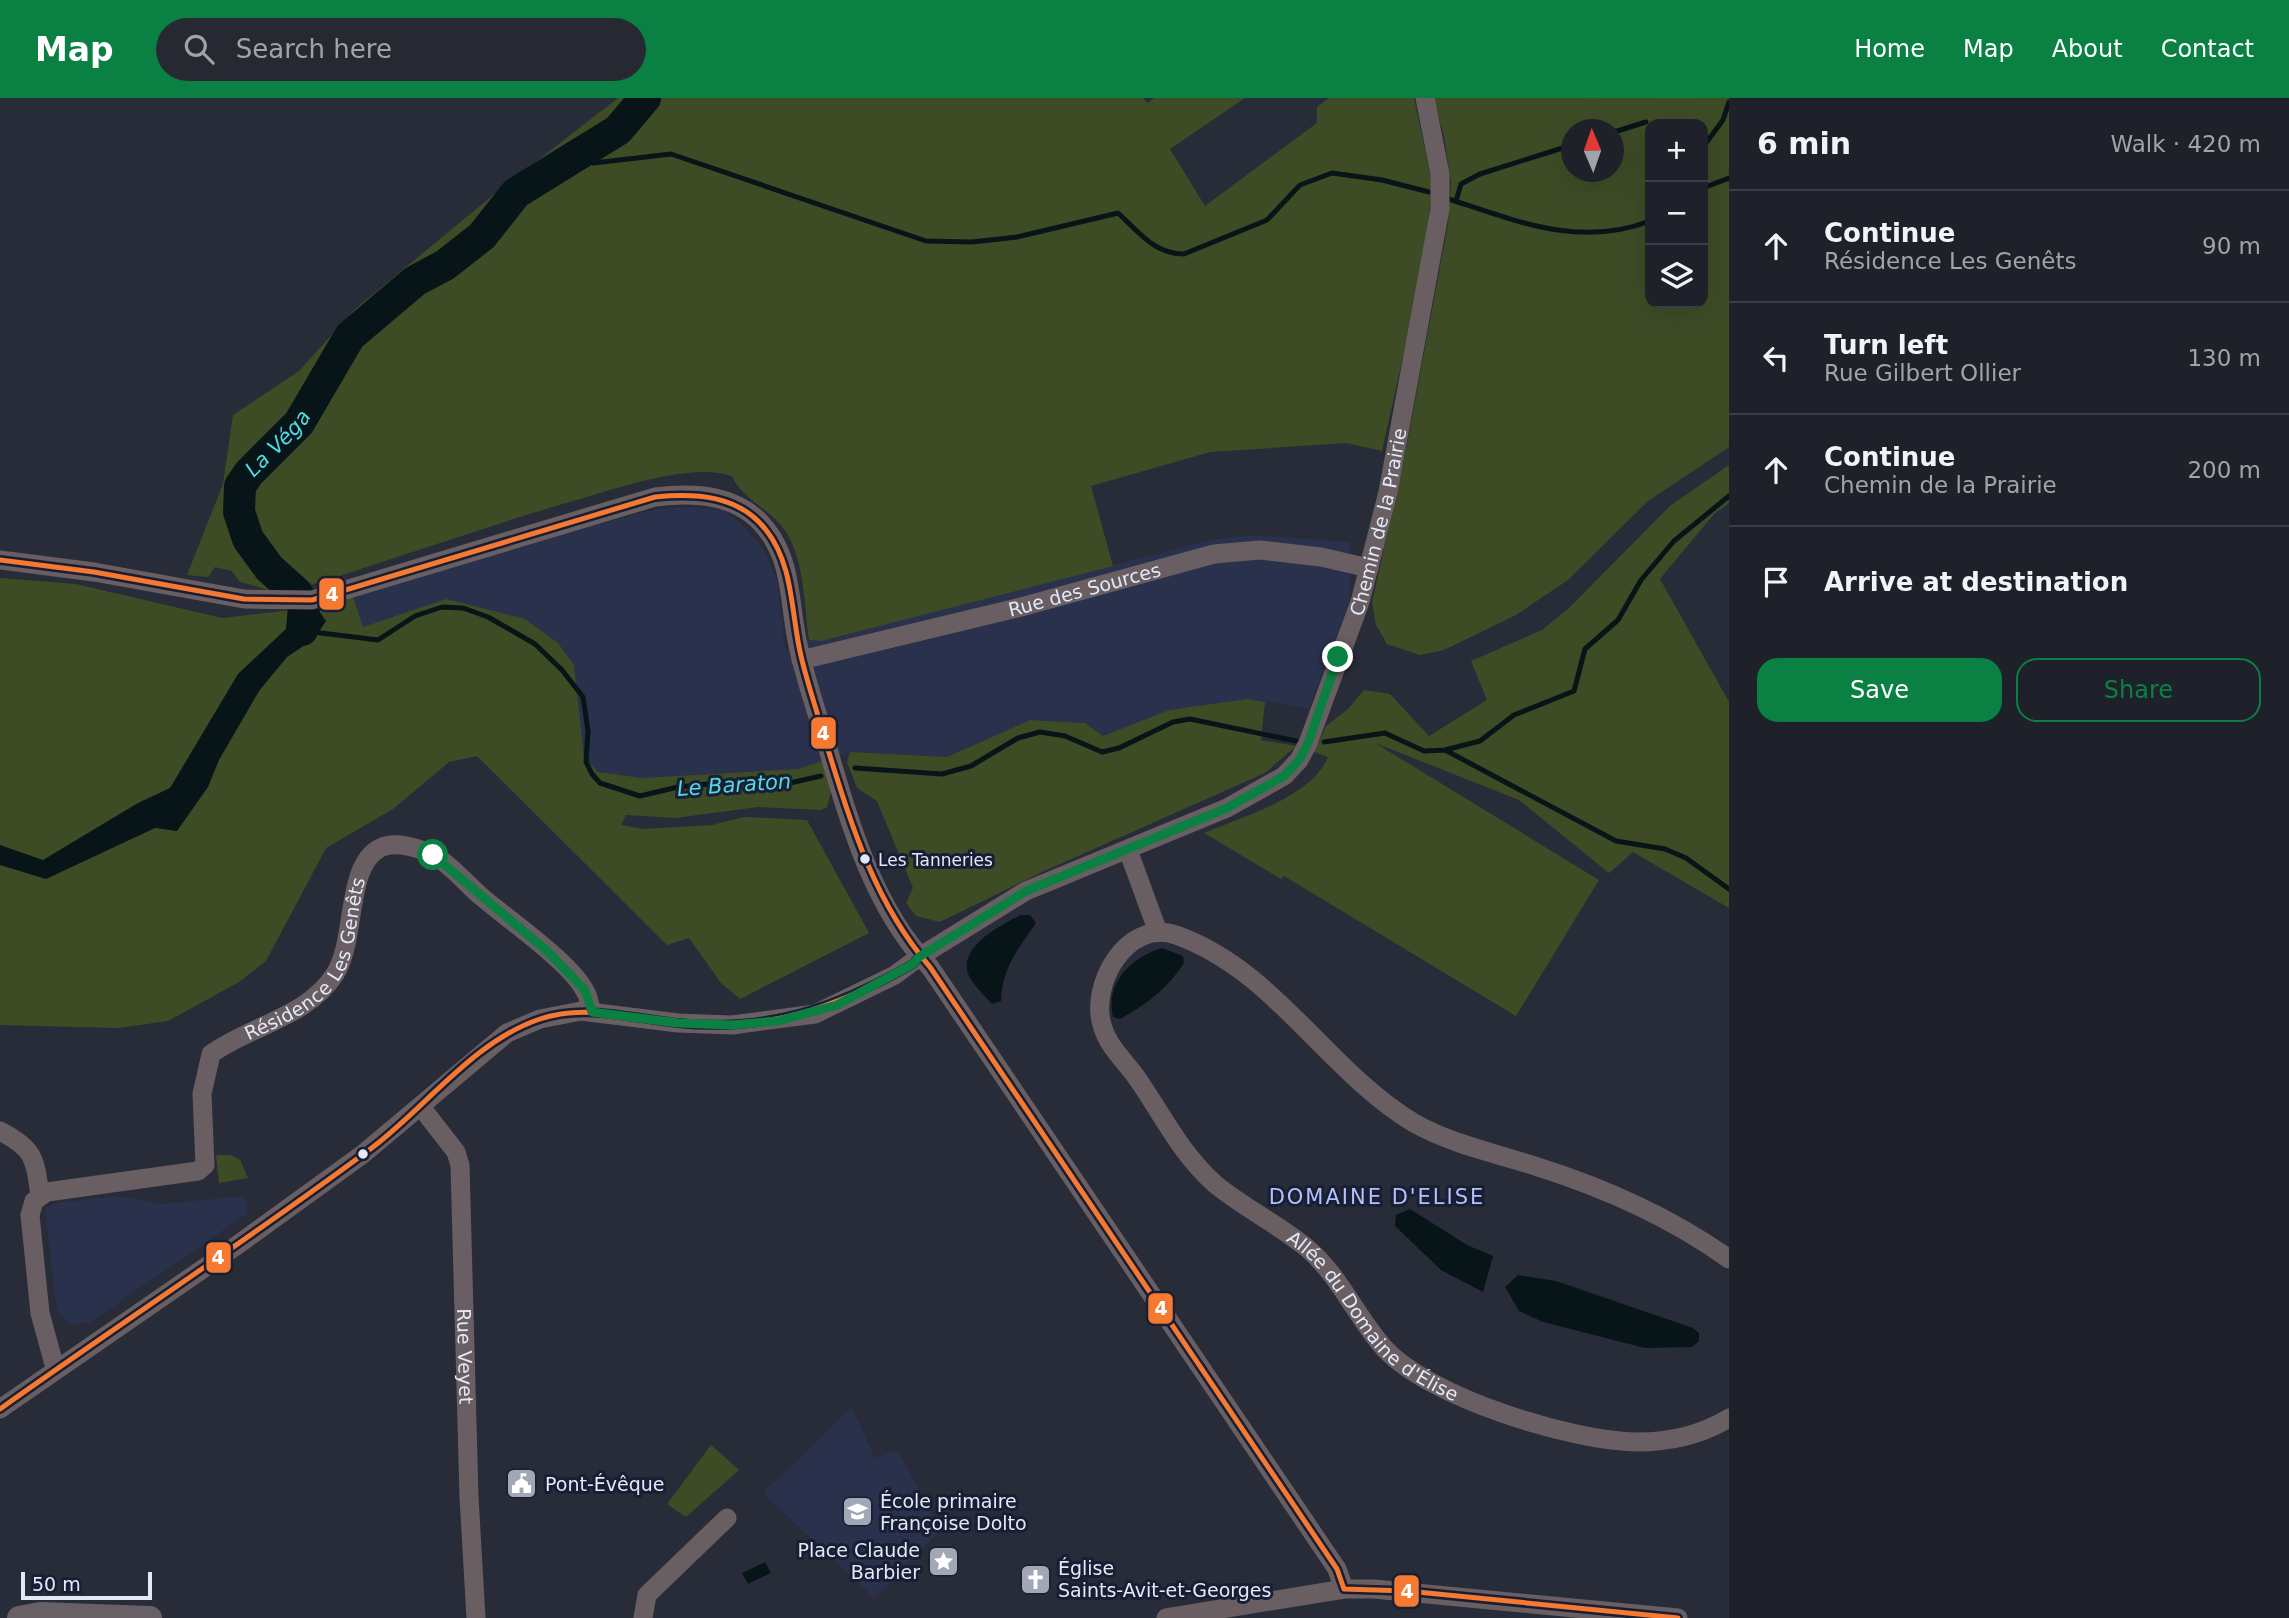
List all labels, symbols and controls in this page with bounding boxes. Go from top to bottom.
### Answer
search box [156,18,646,81]
text: Map [35,30,114,69]
icon: search [180,30,218,68]
text: Search here [236,34,392,64]
text: Home [1854,35,1925,63]
text: Map [1963,35,2014,63]
text: About [2052,35,2123,63]
text: Contact [2161,35,2254,63]
north arrow [1561,119,1624,182]
map controls [1645,119,1708,308]
button: + [1645,119,1708,182]
text: 6 min [1757,126,1851,161]
text: Walk · 420 m [2110,131,2261,157]
button: − [1645,182,1708,245]
text: Continue [1824,218,1955,248]
icon: ahead [1757,227,1795,265]
text: 90 m [2202,233,2261,259]
button: layers [1645,245,1708,308]
text: Résidence Les Genêts [1824,248,2076,274]
text: Turn left [1824,330,1948,360]
icon: left [1757,339,1795,377]
text: 130 m [2187,345,2261,371]
text: Rue Gilbert Ollier [1824,360,2021,386]
water label: La Véga [240,406,316,482]
street label: Chemin de la Prairie [1345,426,1411,619]
text: Continue [1824,442,1955,472]
icon: ahead [1757,451,1795,489]
text: 200 m [2187,457,2261,483]
text: Chemin de la Prairie [1824,472,2057,498]
street label: Rue des Sources [1006,558,1163,621]
icon: arrive [1757,563,1795,601]
text: Arrive at destination [1824,567,2128,597]
line badge: 4 [318,577,345,611]
text: 4 [325,583,339,605]
route end [1322,641,1353,672]
button: Save [1757,658,2002,722]
button: Share [2016,658,2261,722]
line badge: 4 [810,716,837,750]
text: 4 [816,722,830,744]
water label: Le Baraton [676,769,792,801]
route start [417,839,448,870]
place label: Les Tanneries [878,850,993,870]
marker: Les Tanneries [858,852,872,866]
street label: Résidence Les Genêts [241,875,369,1044]
unlabelled marker [356,1147,370,1161]
district label: DOMAINE D'ELISE [1269,1185,1485,1209]
street label: Allée du Domaine d'Élise [1283,1226,1462,1405]
line badge: 4 [205,1241,232,1274]
text: 4 [211,1246,225,1268]
line badge: 4 [1147,1292,1174,1325]
text: 4 [1154,1297,1168,1319]
street label: Rue Veyet [453,1308,477,1404]
public building icon: Pont-Évêque [505,1467,539,1501]
place label: Pont-Évêque [545,1473,664,1495]
place label: École primaire Françoise Dolto [880,1490,1027,1534]
school or university icon: École primaire Françoise Dolto [840,1495,874,1529]
place label: Place Claude Barbier [797,1539,920,1583]
place icon: Place Claude Barbier [926,1544,960,1578]
place label: Église Saints-Avit-et-Georges [1058,1557,1271,1601]
church icon: Église Saints-Avit-et-Georges [1018,1562,1052,1596]
scale bar [21,1569,152,1601]
text: 50 m [32,1573,81,1595]
line badge: 4 [1393,1574,1420,1608]
text: 4 [1400,1580,1414,1602]

